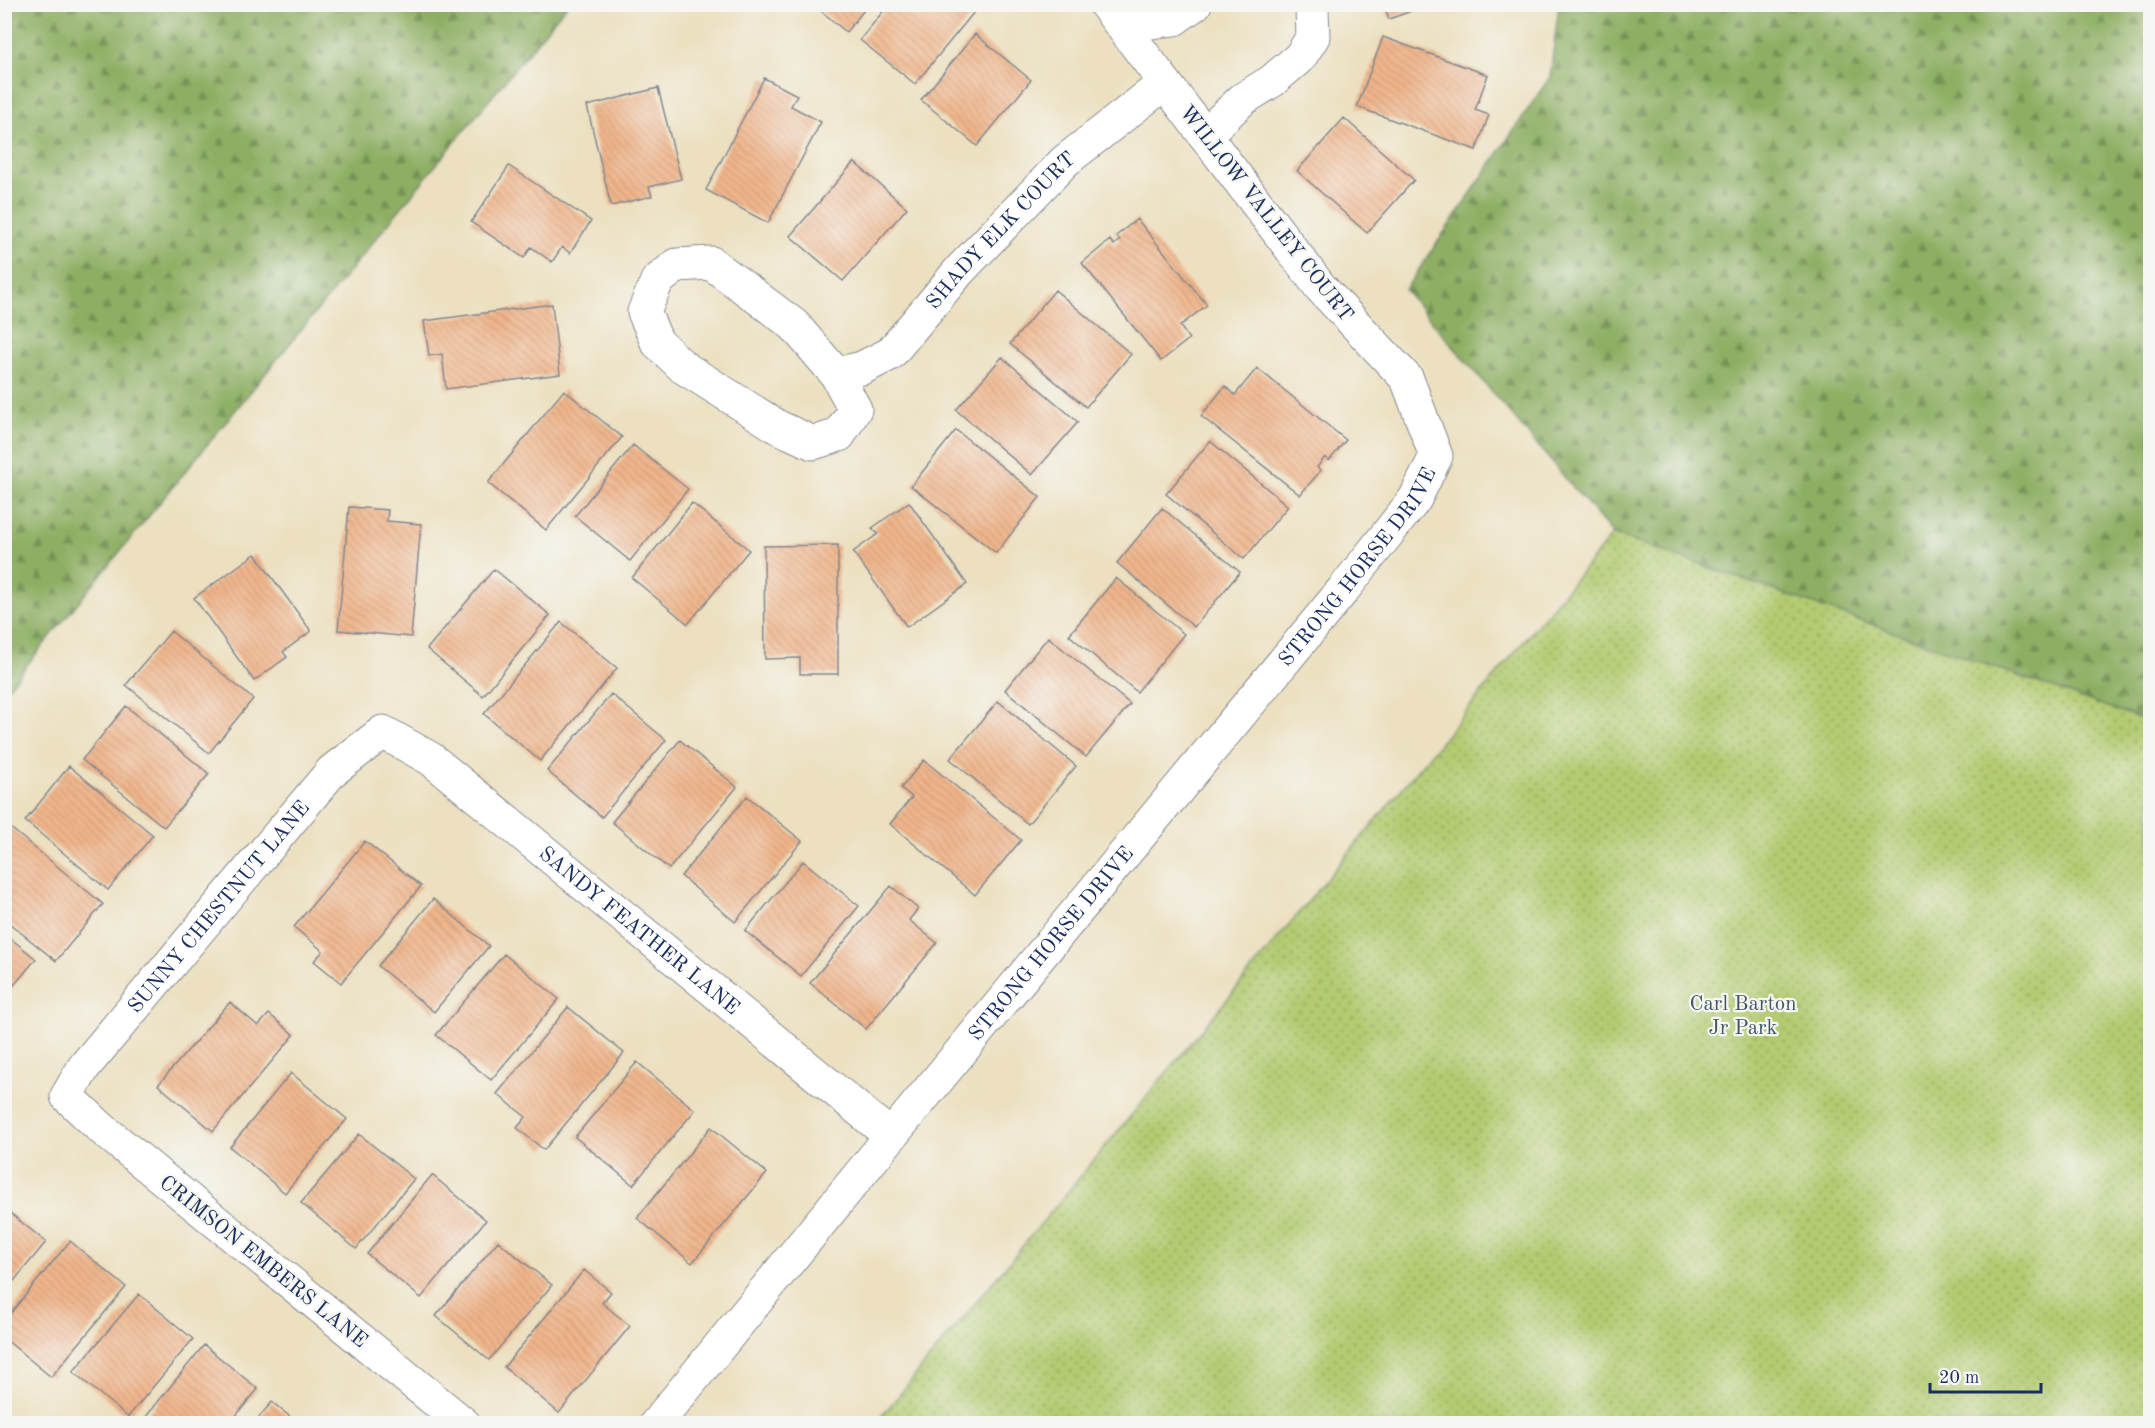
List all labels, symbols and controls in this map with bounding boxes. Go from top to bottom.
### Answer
street label: WILLOW VALLEY COURT [1175,102,1357,326]
street label: SHADY ELK COURT [923,148,1079,314]
street label: STRONG HORSE DRIVE [1275,464,1441,671]
street label: SUNNY CHESTNUT LANE [125,797,314,1018]
street label: SANDY FEATHER LANE [535,843,743,1019]
street label: STRONG HORSE DRIVE [966,843,1138,1045]
park label: Carl Barton Jr Park [1689,994,1797,1039]
street label: CRIMSON EMBERS LANE [155,1172,371,1352]
scale bar [1930,1356,2041,1394]
text: 20 m [1939,1369,1979,1387]

